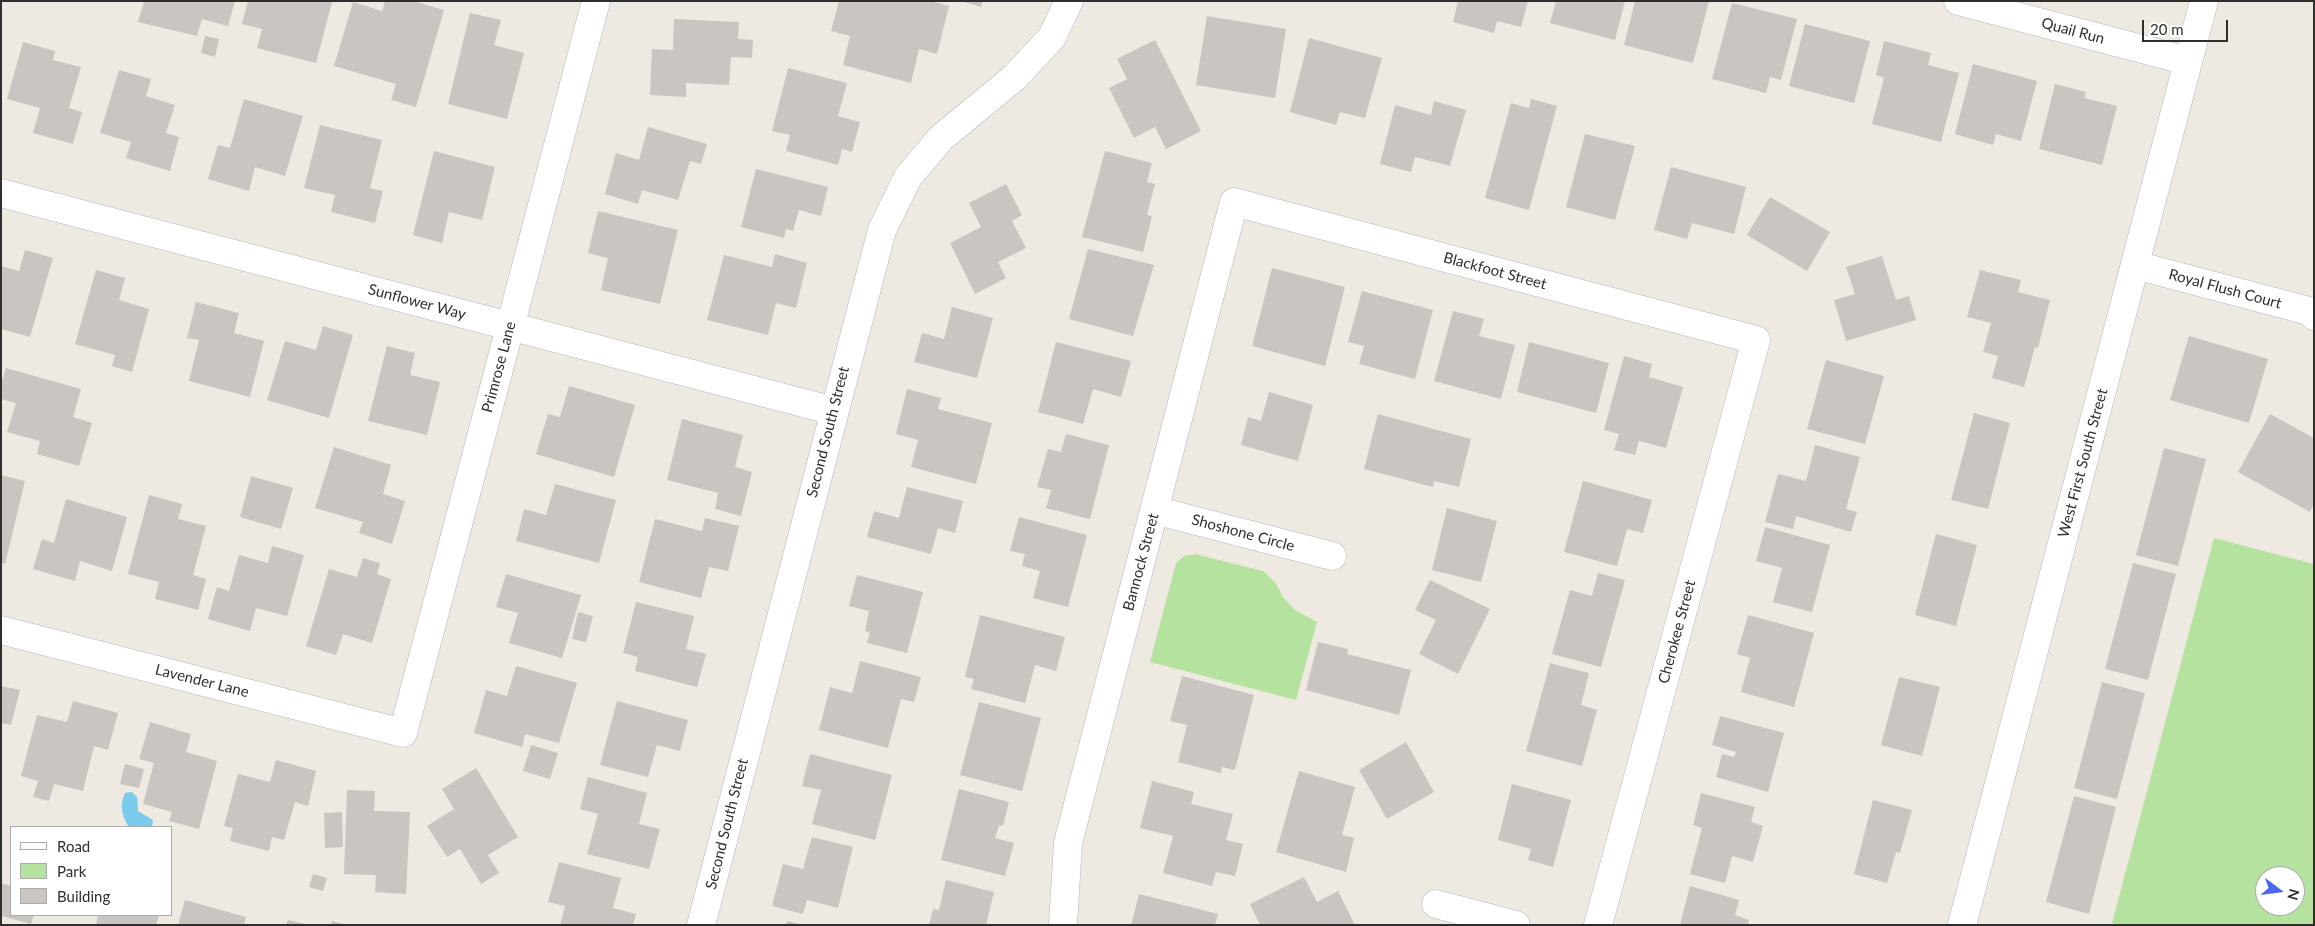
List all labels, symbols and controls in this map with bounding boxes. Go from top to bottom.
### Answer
scale bar [2145,10,2231,42]
street label: Quail Run [2040,14,2106,48]
text: 20 m [2150,20,2184,38]
street label: Blackfoot Street [1442,249,1548,293]
street label: Royal Flush Court [2167,265,2283,313]
street label: Sunflower Way [366,280,468,324]
street label: Primrose Lane [478,319,520,415]
street label: Second South Street [803,365,853,499]
street label: West First South Street [2054,387,2112,539]
street label: Bannock Street [1119,511,1163,613]
street label: Shoshone Circle [1190,511,1296,555]
street label: Cherokee Street [1655,578,1699,686]
street label: Lavender Lane [153,661,251,701]
street label: Second South Street [702,757,752,891]
legend [10,826,172,916]
text: Road [57,837,90,855]
text: Park [57,862,86,880]
north arrow [2255,866,2305,916]
text: Building [57,887,110,905]
text: N [2284,887,2304,902]

